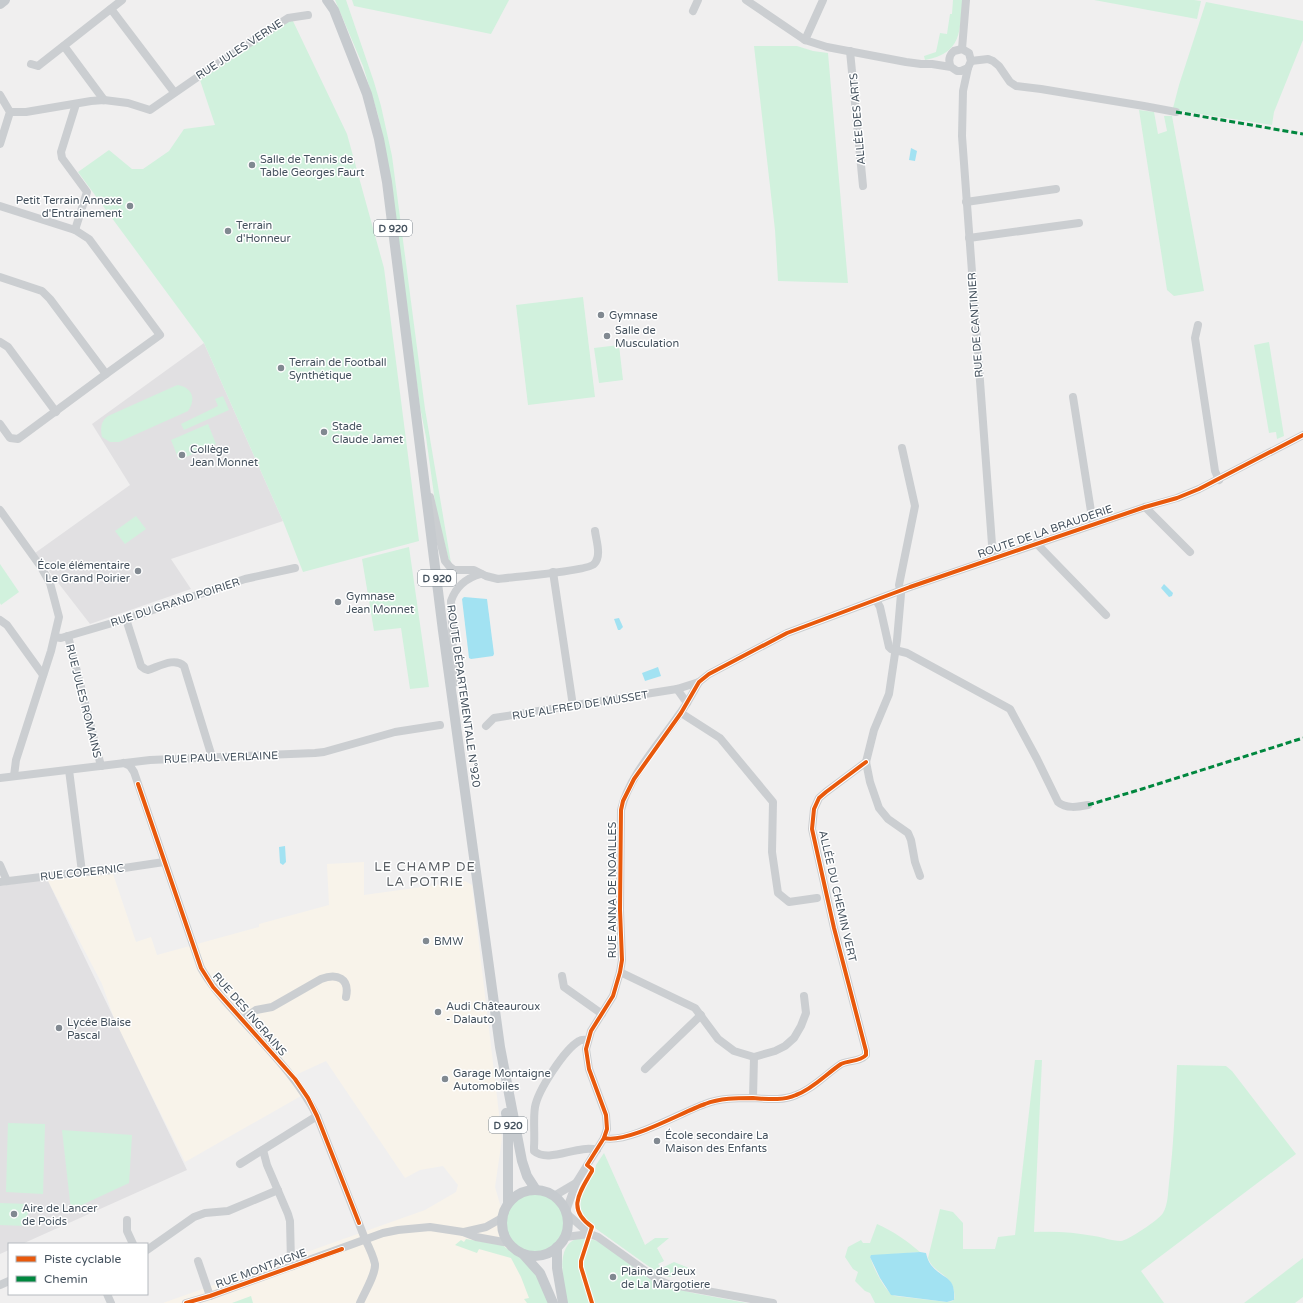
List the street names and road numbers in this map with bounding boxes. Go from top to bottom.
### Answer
street label: RUE JULES VERNE [193,17,285,82]
street label: ALLÉE DES ARTS [846,72,868,166]
road number: D 920 [374,220,412,236]
street label: RUE DE CANTINIER [965,272,986,378]
street label: ROUTE DE LA BRAUDERIE [976,502,1114,561]
road number: D 920 [418,570,456,586]
street label: RUE DU GRAND POIRIER [109,575,242,630]
street label: ROUTE DÉPARTEMENTALE N°920 [444,604,484,788]
street label: RUE JULES ROMAINS [63,643,104,760]
street label: RUE ALFRED DE MUSSET [511,688,649,723]
street label: RUE PAUL VERLAINE [164,749,278,766]
street label: RUE ANNA DE NOAILLES [606,822,619,958]
street label: ALLÉE DU CHEMIN VERT [816,829,860,964]
street label: RUE COPERNIC [39,862,125,883]
street label: RUE DES INGRAINS [210,970,289,1059]
road number: D 920 [489,1117,527,1133]
street label: RUE MONTAIGNE [214,1246,308,1291]

